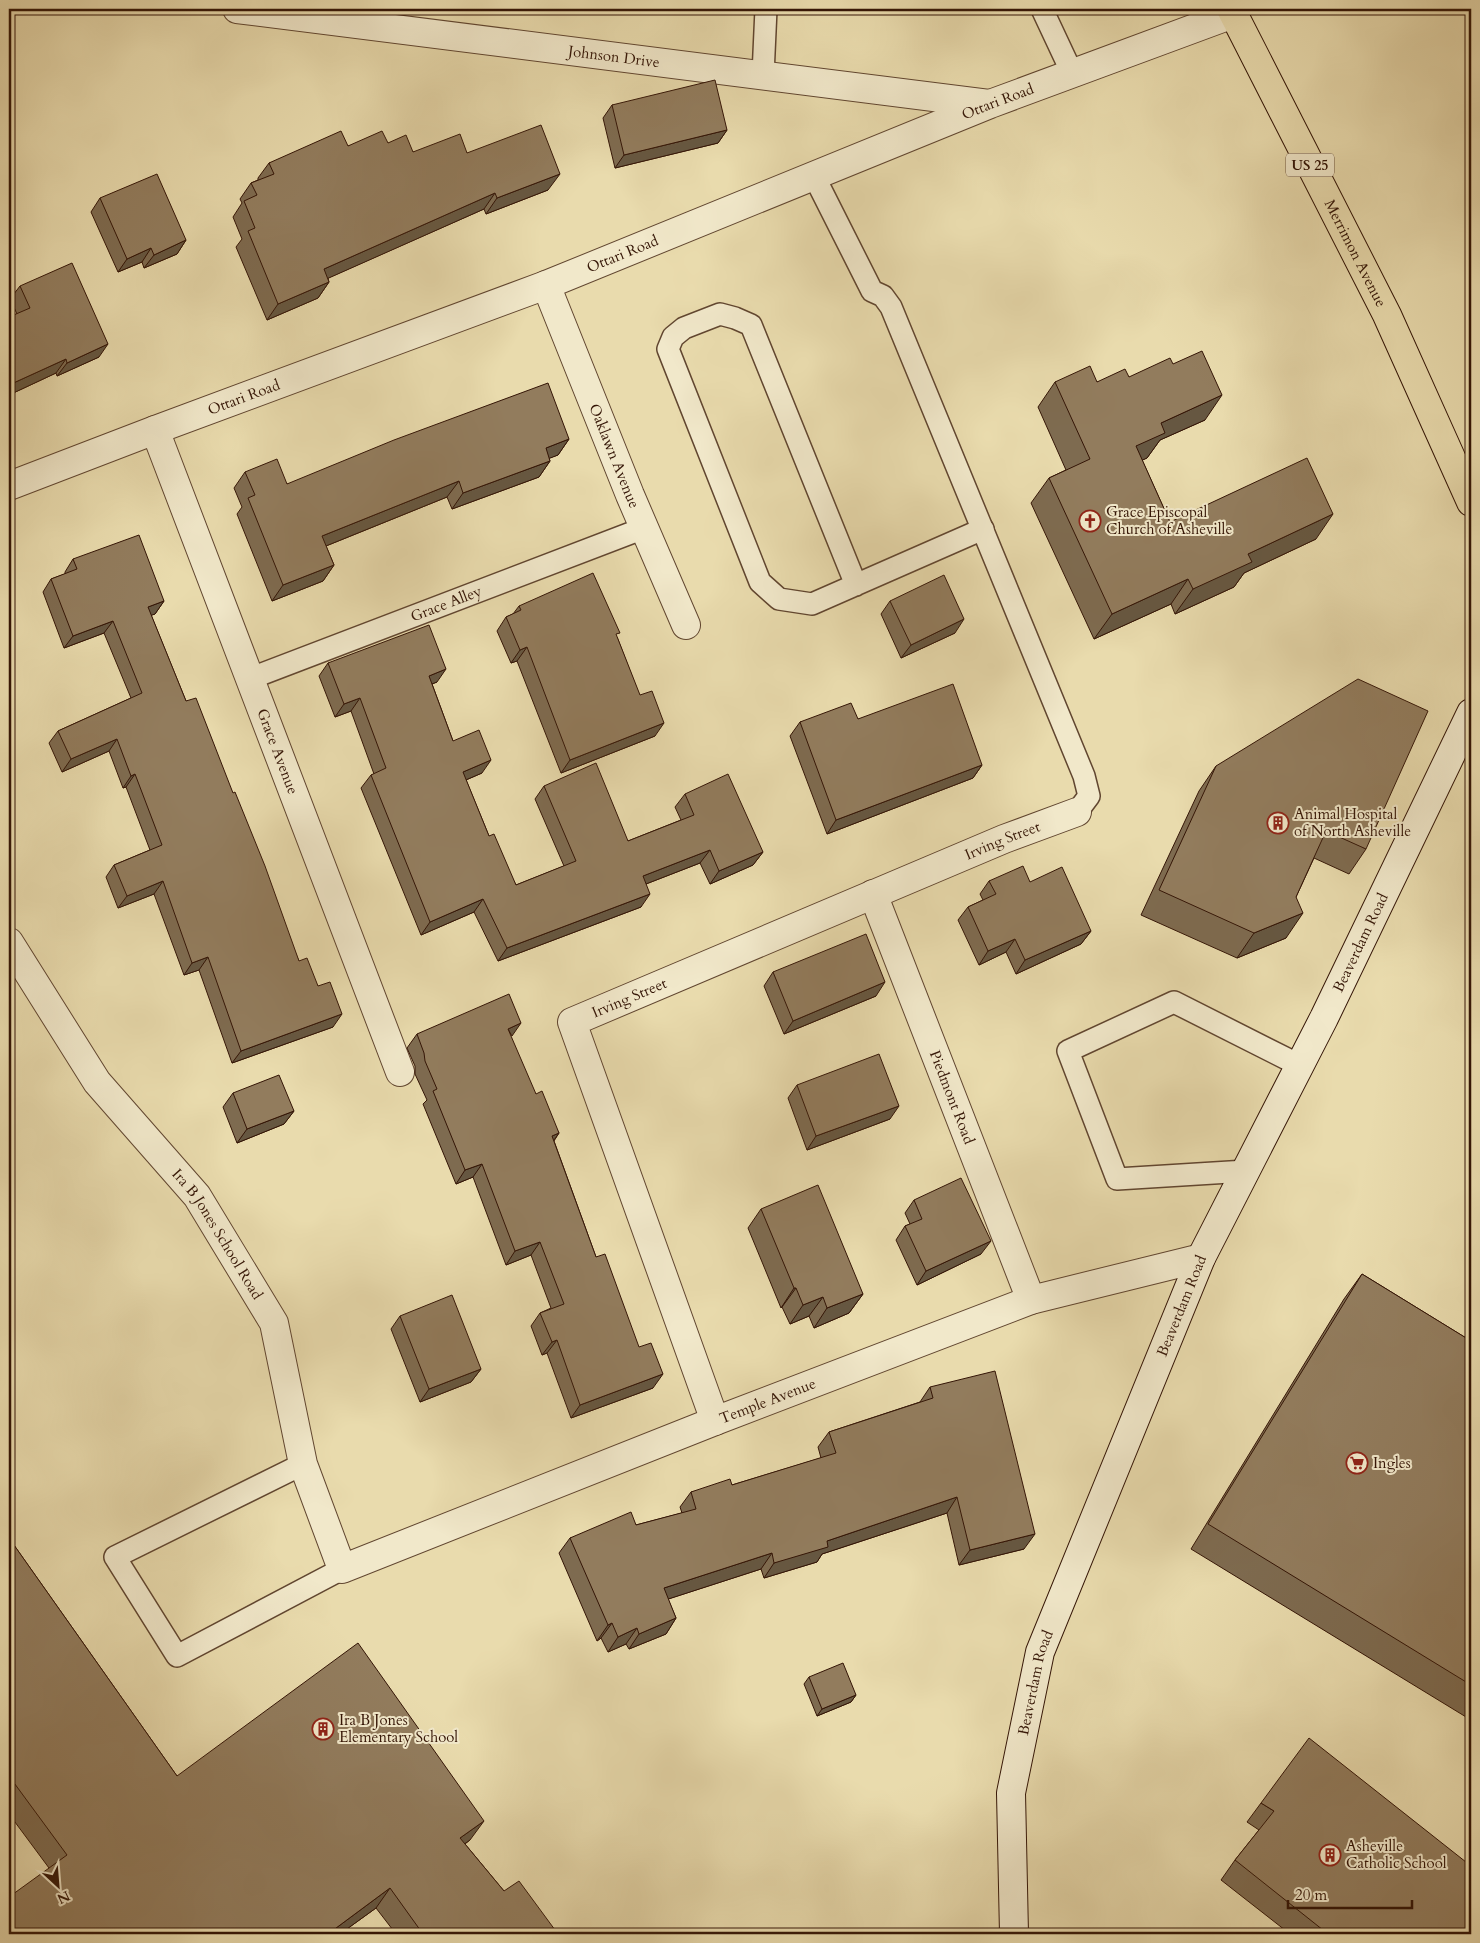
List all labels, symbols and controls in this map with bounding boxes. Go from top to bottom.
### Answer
street label: Johnson Drive [565,41,661,72]
street label: Ottari Road [959,79,1037,124]
road number: US 25 [1286,154,1334,176]
street label: Merrimon Avenue [1320,196,1391,310]
street label: Ottari Road [584,230,661,277]
street label: Ottari Road [205,375,283,420]
street label: Oaklawn Avenue [584,401,645,511]
place label: Grace Episcopal Church of Asheville [1106,502,1232,539]
church icon: Grace Episcopal Church of Asheville [1078,509,1102,533]
street label: Grace Alley [408,581,485,626]
street label: Grace Avenue [252,706,303,797]
place label: Animal Hospital of North Asheville [1294,804,1411,841]
building icon: Animal Hospital of North Asheville [1266,811,1290,835]
street label: Irving Street [962,816,1043,865]
street label: Beaverdam Road [1328,890,1393,995]
street label: Irving Street [589,973,670,1022]
street label: Piedmont Road [925,1047,979,1147]
street label: Ira B Jones School Road [168,1164,267,1303]
street label: Beaverdam Road [1152,1252,1211,1359]
street label: Temple Avenue [716,1373,819,1428]
supermarket icon: Ingles [1345,1451,1369,1475]
place label: Ingles [1373,1453,1411,1473]
street label: Beaverdam Road [1013,1627,1058,1737]
place label: Ira B Jones Elementary School [339,1710,458,1747]
building icon: Ira B Jones Elementary School [311,1717,335,1741]
place label: Asheville Catholic School [1346,1836,1447,1873]
building icon: Asheville Catholic School [1318,1843,1342,1867]
north arrow [32,1860,82,1910]
scale bar [1288,1878,1411,1910]
text: 20 m [1295,1885,1327,1905]
text: N [54,1886,73,1908]

